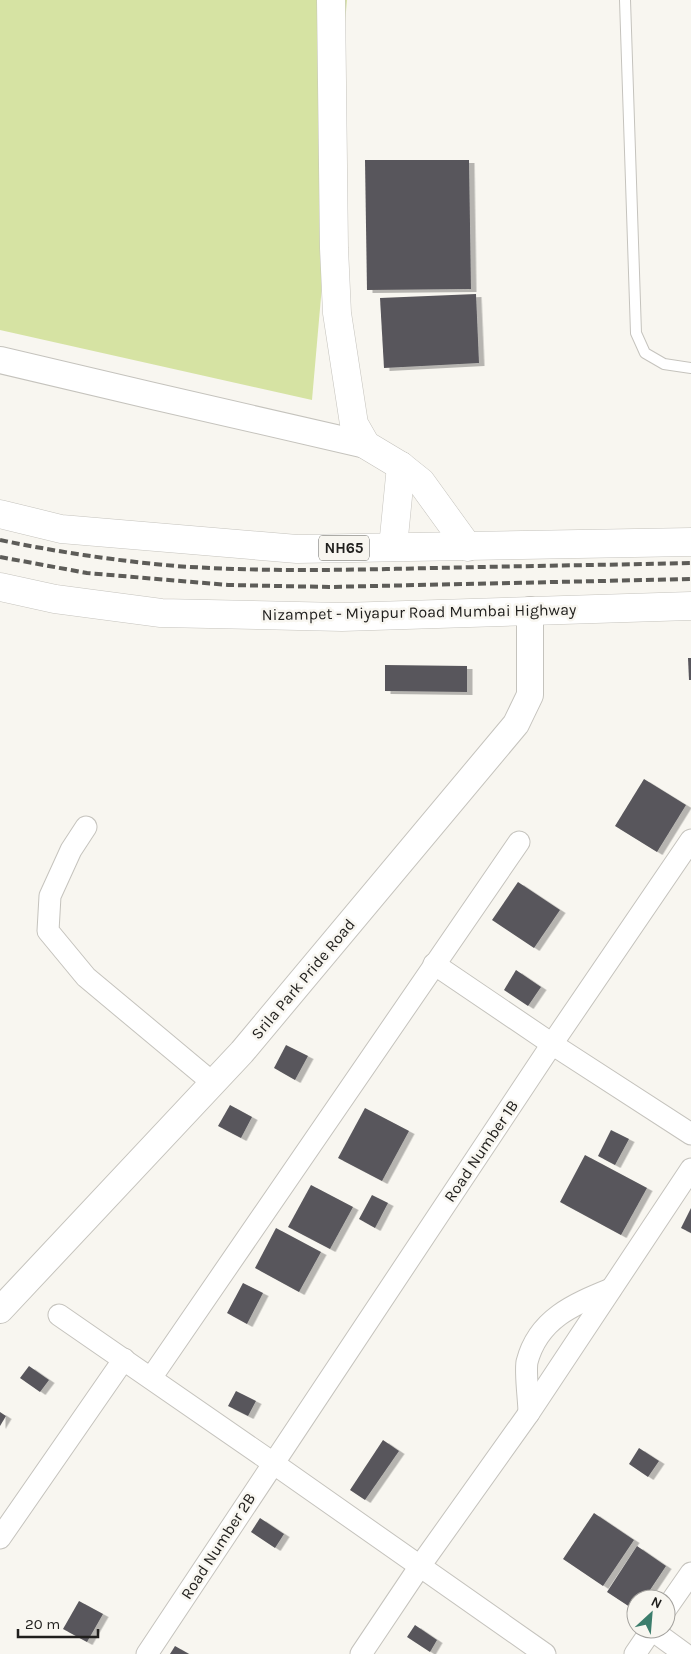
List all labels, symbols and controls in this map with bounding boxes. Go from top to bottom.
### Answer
road number: NH65 [319,536,369,560]
street label: Nizampet - Miyapur Road Mumbai Highway [261,600,577,624]
street label: Srila Park Pride Road [247,915,359,1043]
street label: Road Number 1B [440,1096,522,1206]
street label: Road Number 2B [177,1489,259,1603]
north arrow [626,1589,676,1639]
text: N [648,1593,665,1613]
scale bar [18,1606,98,1638]
text: 20 m [25,1615,60,1633]

